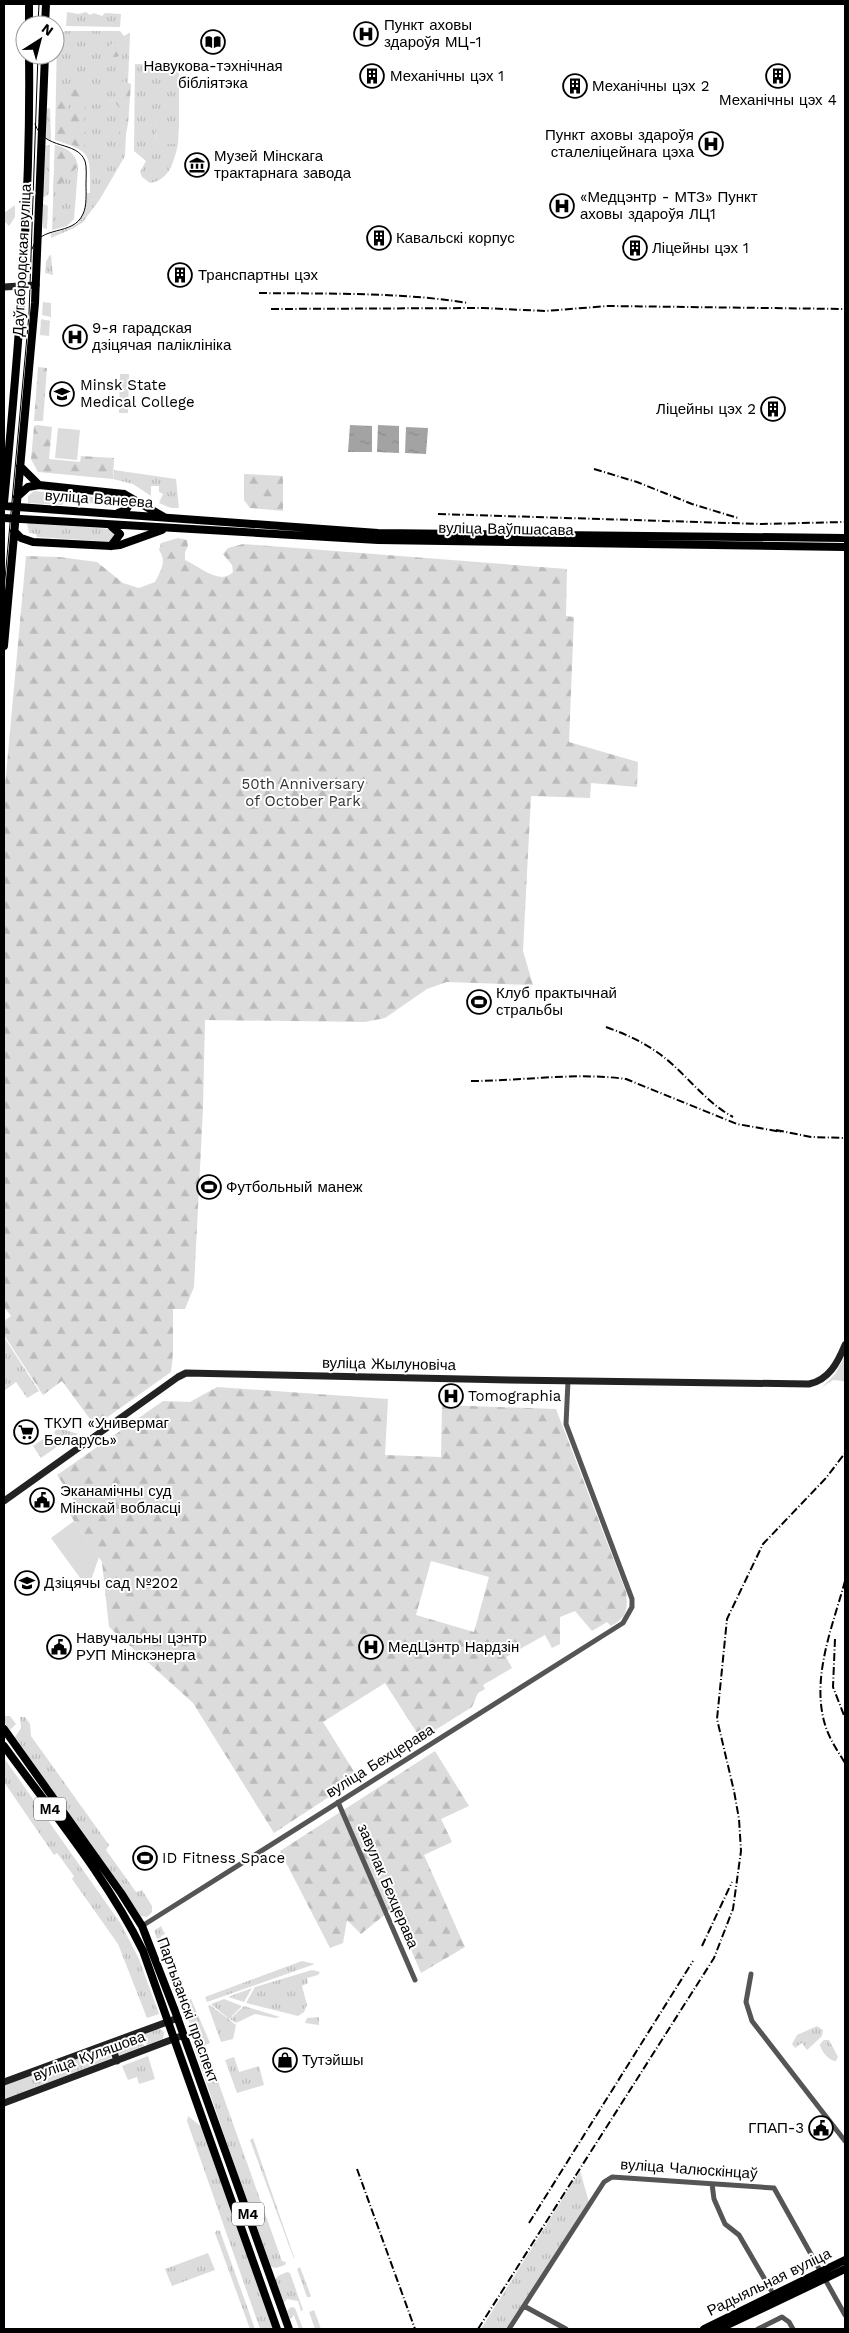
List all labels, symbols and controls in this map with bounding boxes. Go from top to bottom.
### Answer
north arrow [15,15,65,65]
place label: Пункт аховы здароўя МЦ-1 [384,16,482,51]
text: N [39,20,57,39]
hospital icon: Пункт аховы здароўя МЦ-1 [353,21,379,47]
library icon: Навукова-тэхнічная бібліятэка [200,29,226,55]
place label: Навукова-тэхнічная бібліятэка [143,57,283,92]
building icon: Механічны цэх 1 [359,63,385,89]
building icon: Механічны цэх 4 [765,63,791,89]
place label: Механічны цэх 1 [390,67,504,85]
building icon: Механічны цэх 2 [562,73,588,99]
place label: Механічны цэх 2 [592,77,709,95]
place label: Механічны цэх 4 [719,91,837,109]
place label: Пункт аховы здароўя сталеліцейнага цэха [545,126,695,161]
hospital icon: Пункт аховы здароўя сталеліцейнага цэха [698,131,724,157]
place label: Музей Мінскага трактарнага завода [214,147,352,182]
museum icon: Музей Мінскага трактарнага завода [184,152,210,178]
street label: Даўгабродская вуліца [9,182,35,337]
place label: «Медцэнтр - МТЗ» Пункт аховы здароўя ЛЦ1 [580,188,758,223]
hospital icon: «Медцэнтр - МТЗ» Пункт аховы здароўя ЛЦ1 [549,193,575,219]
building icon: Кавальскі корпус [366,225,392,251]
place label: Кавальскі корпус [396,229,515,247]
building icon: Ліцейны цэх 1 [622,235,648,261]
place label: Ліцейны цэх 1 [652,239,749,257]
building icon: Транспартны цэх [167,262,193,288]
place label: Транспартны цэх [198,266,318,284]
place label: 9-я гарадская дзіцячая паліклініка [92,319,232,354]
hospital icon: 9-я гарадская дзіцячая паліклініка [62,324,88,350]
place label: Minsk State Medical College [80,376,195,411]
school or university icon: Minsk State Medical College [49,381,75,407]
building icon: Ліцейны цэх 2 [760,396,786,422]
place label: Ліцейны цэх 2 [656,400,756,418]
street label: вуліца Ванеева [44,486,154,512]
street label: вуліца Ваўпшасава [438,519,574,539]
park label: 50th Anniversary of October Park [241,775,365,810]
place label: Клуб практычнай стральбы [496,984,617,1019]
sports icon: Клуб практычнай стральбы [466,989,492,1015]
sports icon: Футбольный манеж [196,1174,222,1200]
place label: Футбольный манеж [226,1178,363,1196]
street label: вуліца Жылуновіча [322,1354,457,1374]
hospital icon: Tomographia [438,1383,464,1409]
place label: Tomographia [468,1387,562,1405]
place label: ТКУП «Универмаг Беларусь» [44,1414,170,1449]
supermarket icon: ТКУП «Универмаг Беларусь» [13,1419,39,1445]
place label: Эканамічны суд Мінскай вобласці [60,1482,181,1517]
public building icon: Эканамічны суд Мінскай вобласці [29,1487,55,1513]
school or university icon: Дзіцячы сад №202 [14,1570,40,1596]
place label: Дзіцячы сад №202 [44,1574,178,1592]
place label: Навучальны цэнтр РУП Мінскэнерга [76,1629,207,1664]
public building icon: Навучальны цэнтр РУП Мінскэнерга [46,1634,72,1660]
hospital icon: МедЦэнтр Нардзін [358,1634,384,1660]
place label: МедЦэнтр Нардзін [388,1638,519,1656]
street label: вуліца Бехцерава [323,1720,438,1801]
road number: М4 [34,1798,66,1820]
street label: завулак Бехцерава [354,1821,423,1952]
sports icon: ID Fitness Space [132,1845,158,1871]
place label: ID Fitness Space [162,1849,285,1867]
street label: Партызанскі праспект [153,1935,223,2085]
street label: вуліца Куляшова [30,2027,148,2085]
shop icon: Тутэйшы [272,2047,298,2073]
place label: Тутэйшы [302,2051,364,2069]
public building icon: ГПАП-3 [808,2115,834,2141]
place label: ГПАП-3 [748,2119,804,2137]
street label: вуліца Чалюскінцаў [620,2155,759,2183]
road number: М4 [232,2202,264,2226]
street label: Радыяльная вуліца [704,2244,835,2320]

